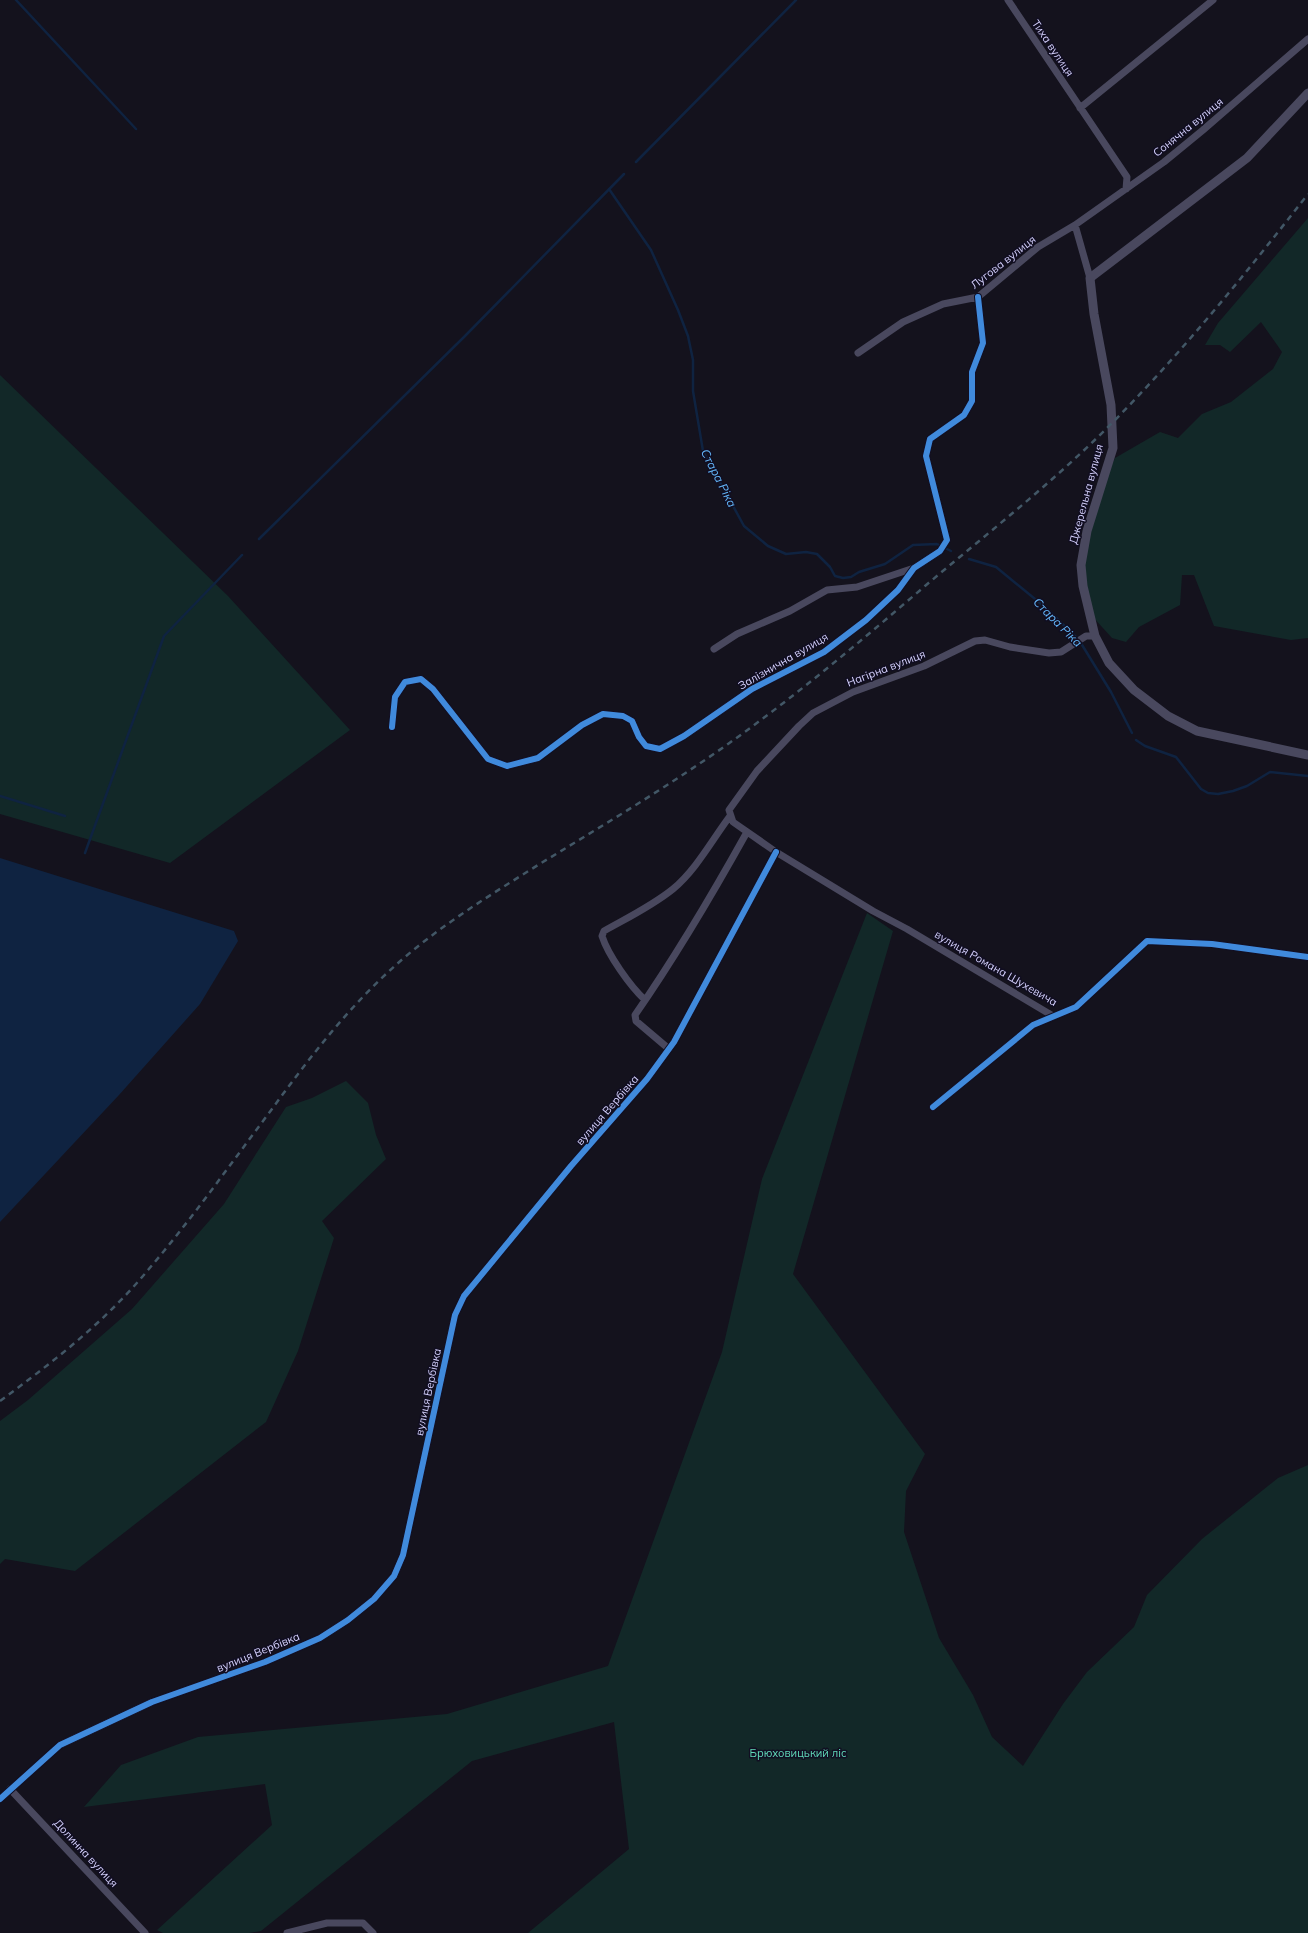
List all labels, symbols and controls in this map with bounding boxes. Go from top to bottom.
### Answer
street label: Тиха вулиця [1029,17,1077,79]
street label: Сонячна вулиця [1150,94,1226,160]
street label: Лугова вулиця [968,232,1038,292]
street label: Джерельна вулиця [1066,443,1106,545]
water label: Стара Ріка [698,446,740,510]
water label: Стара Ріка [1030,594,1086,650]
street label: Залізнична вулиця [735,630,831,692]
street label: Нагірна вулиця [845,647,927,689]
street label: вулиця Романа Шухевича [932,927,1060,1009]
street label: вулиця Вербівка [573,1072,641,1148]
street label: вулиця Вербівка [412,1347,444,1437]
street label: вулиця Вербівка [214,1629,302,1675]
park label: Брюховицький ліс [749,1746,847,1760]
street label: Долинна вулиця [51,1816,121,1890]

